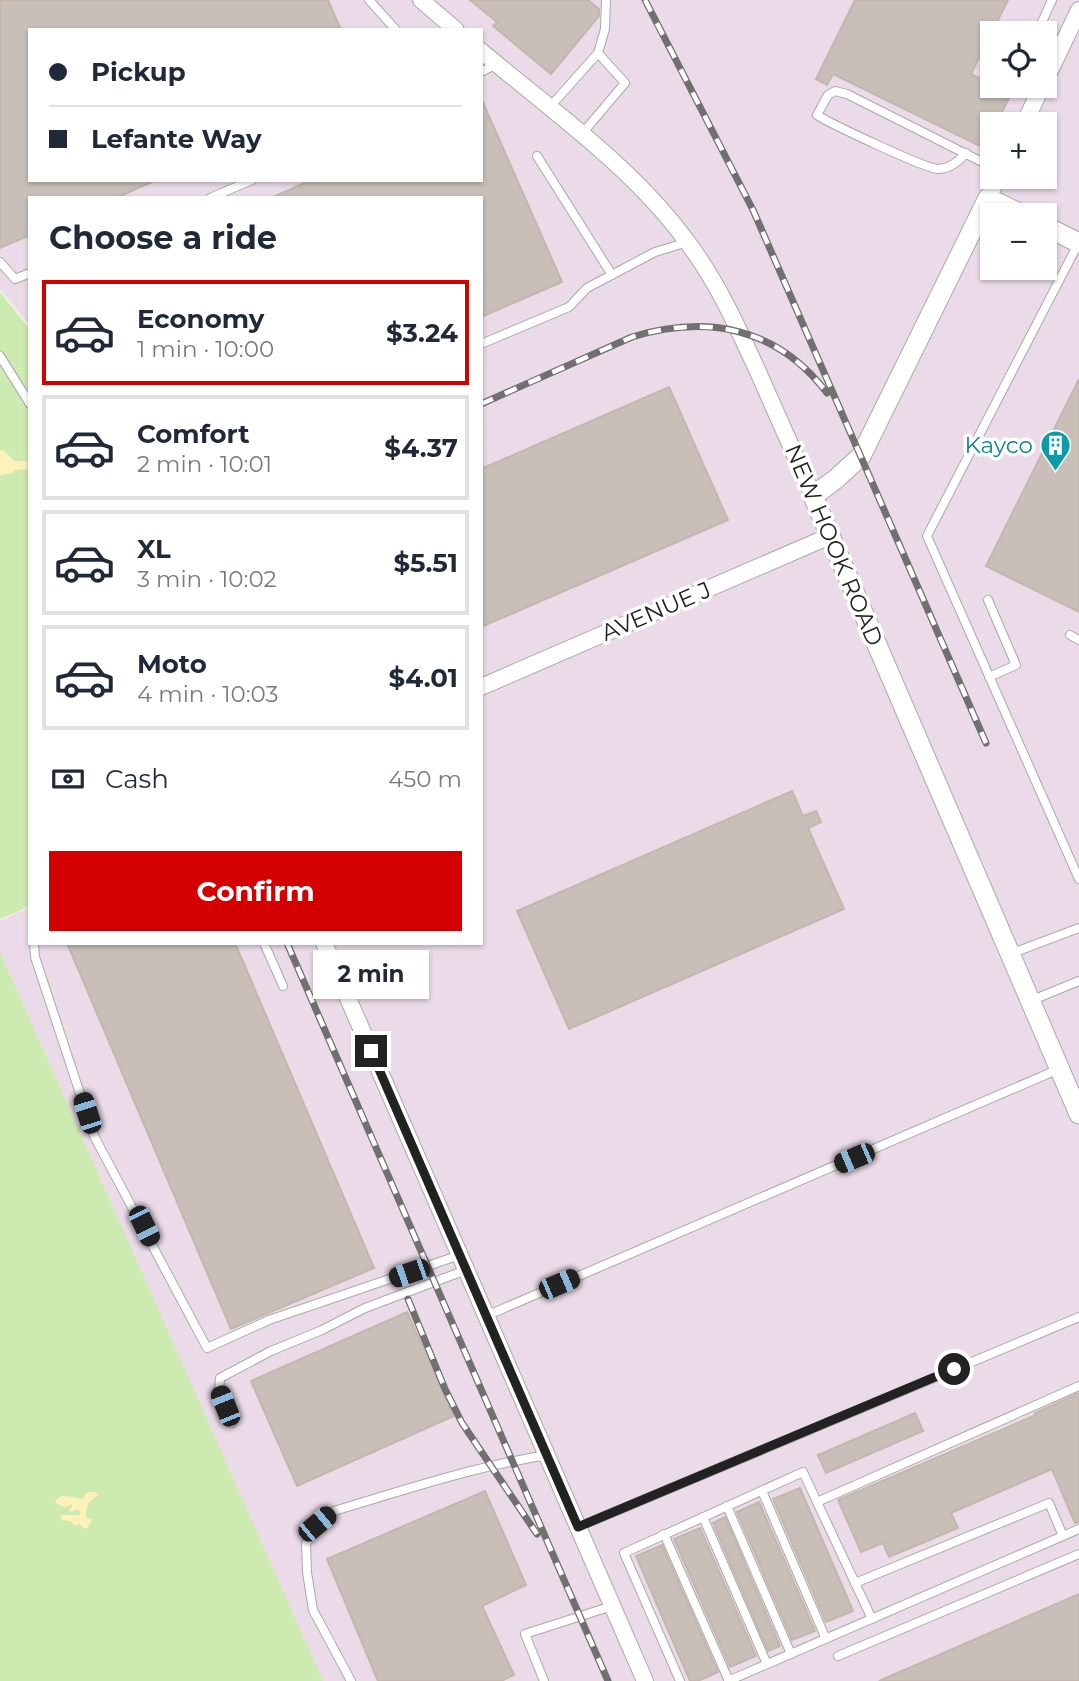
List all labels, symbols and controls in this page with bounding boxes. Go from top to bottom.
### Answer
map controls [980,21,1057,280]
button: locate [980,21,1057,98]
text: Pickup [91,56,186,88]
button: + [980,112,1057,189]
text: Lefante Way [91,123,262,155]
button: − [980,203,1057,280]
text: Choose a ride [49,218,277,257]
icon: car [53,301,116,364]
text: Economy [137,303,264,335]
text: $3.24 [386,317,458,349]
text: 1 min · 10:00 [137,335,274,363]
icon: car [53,416,116,479]
text: Comfort [137,418,249,450]
building icon: Kayco [1039,428,1073,472]
place label: Kayco [965,431,1033,459]
text: $4.37 [384,432,458,464]
street label: NEW HOOK ROAD [779,440,889,650]
text: 2 min · 10:01 [137,450,272,478]
icon: car [53,531,116,594]
text: XL [137,533,171,565]
text: $5.51 [393,547,458,579]
text: 3 min · 10:02 [137,565,277,593]
street label: AVENUE J [597,575,715,647]
icon: car [53,646,116,709]
text: Moto [137,648,207,680]
text: $4.01 [389,662,458,694]
text: 4 min · 10:03 [137,680,279,708]
icon: cash [49,760,87,798]
text: Cash [105,763,169,795]
text: 450 m [388,765,462,793]
button: Confirm [49,851,462,931]
callout: 2 min [313,950,429,998]
text: 2 min [337,960,405,988]
route end [355,1035,387,1067]
car [71,1090,104,1136]
car [831,1140,878,1176]
car [126,1203,163,1249]
car [386,1256,433,1290]
car [536,1266,583,1302]
route start [938,1353,970,1385]
car [208,1383,243,1429]
car [295,1502,340,1546]

